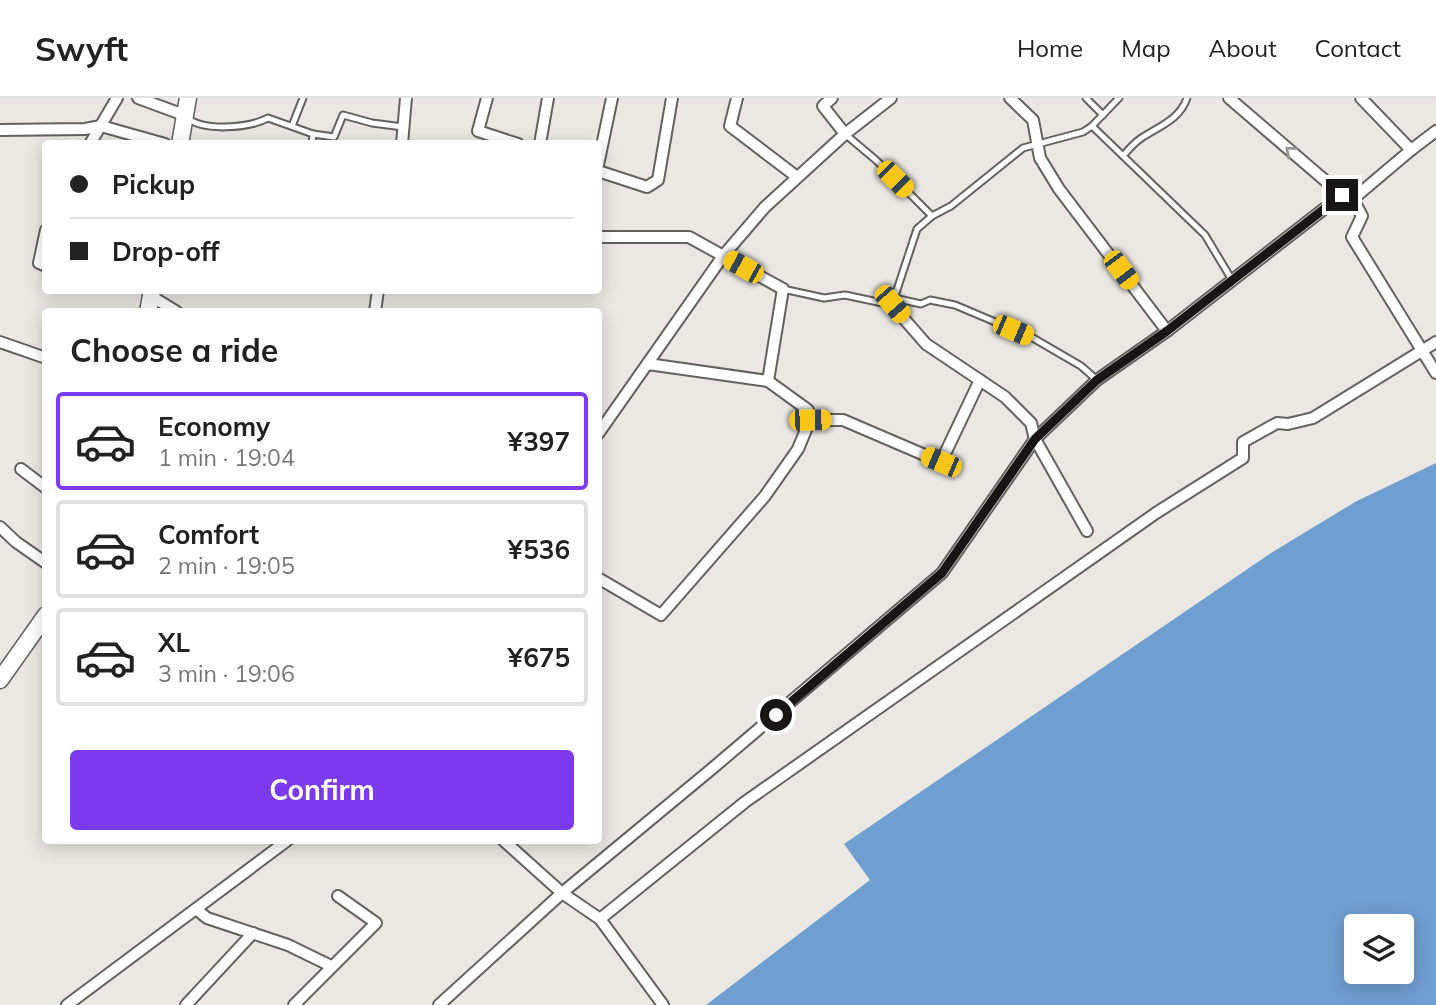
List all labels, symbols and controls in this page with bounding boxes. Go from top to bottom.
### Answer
text: Swyft [35,28,128,69]
text: Home [1017,33,1083,63]
text: Map [1121,33,1171,63]
text: About [1209,33,1277,63]
text: Contact [1315,33,1401,63]
one-way arrow [1285,147,1298,159]
car [873,157,918,201]
text: Pickup [112,168,195,201]
route end [1326,179,1358,211]
text: Drop-off [112,235,219,268]
car [1100,247,1143,293]
car [720,248,767,286]
car [871,281,914,327]
car [990,312,1037,348]
text: Choose a ride [70,330,278,370]
car [789,409,832,431]
icon: car [74,410,137,473]
text: Economy [158,410,270,443]
text: ¥397 [508,425,570,458]
text: 1 min · 19:04 [158,443,295,472]
car [918,444,965,480]
icon: car [74,518,137,581]
text: Comfort [158,518,259,551]
text: ¥536 [508,533,570,566]
text: 2 min · 19:05 [158,551,295,580]
icon: car [74,626,137,689]
text: XL [158,626,190,659]
text: ¥675 [508,641,570,674]
text: 3 min · 19:06 [158,659,295,688]
route start [760,699,792,731]
button: Confirm [70,750,574,830]
map controls [1344,914,1414,984]
button: layers [1344,914,1414,984]

